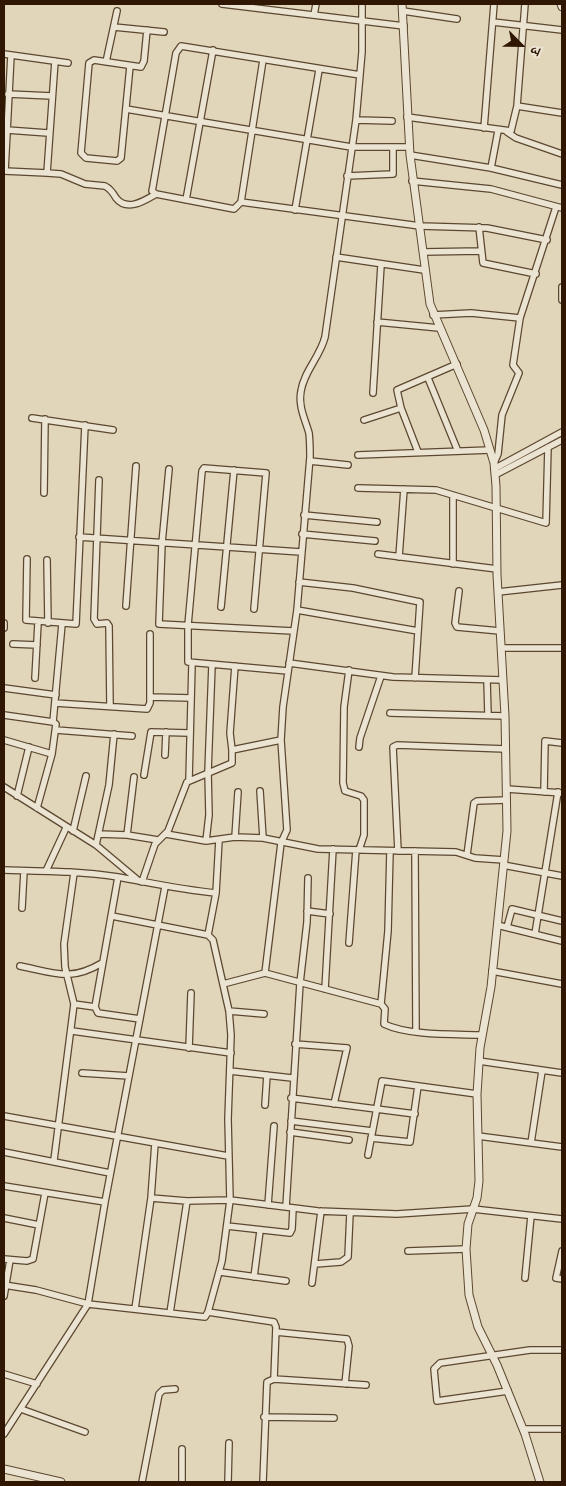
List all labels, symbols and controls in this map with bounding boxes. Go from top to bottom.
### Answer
north arrow [496,20,546,70]
text: उ [525,44,545,58]

